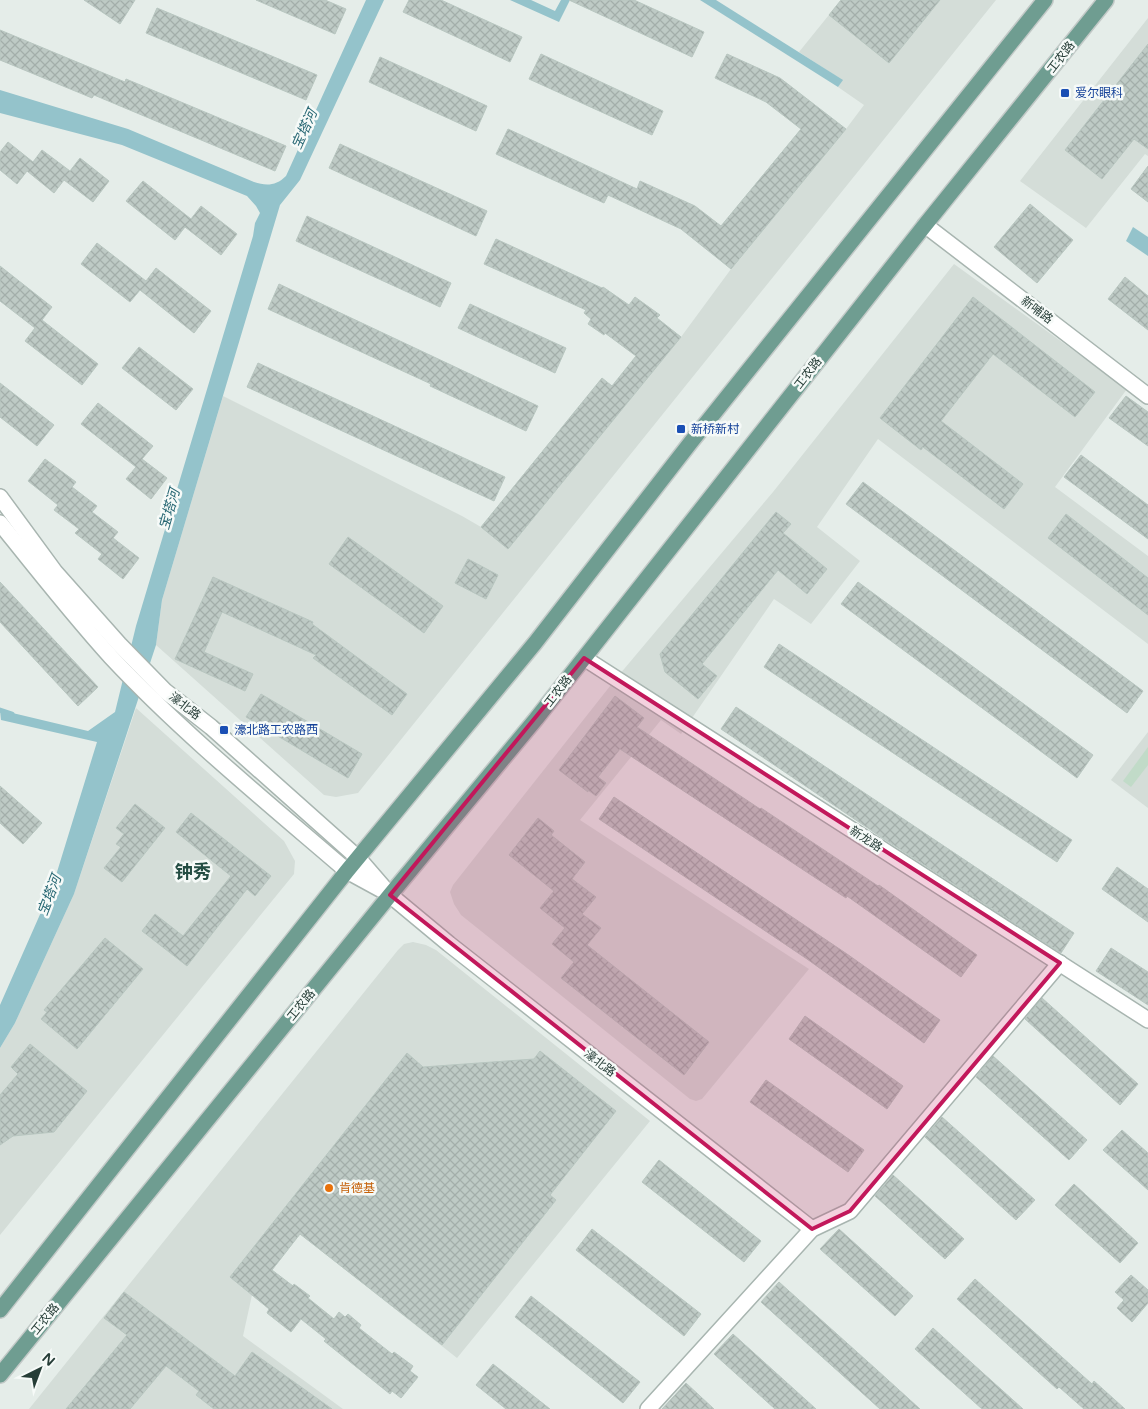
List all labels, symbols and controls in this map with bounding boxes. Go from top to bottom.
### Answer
street label: 工农路 [1044,39,1078,75]
place label: 爱尔眼科 [1075,86,1123,100]
marker: 爱尔眼科 [1059,87,1071,99]
water label: 宝塔河 [288,104,322,152]
street label: 新哺路 [1018,294,1056,326]
street label: 工农路 [791,355,825,391]
place label: 新桥新村 [691,422,740,436]
marker: 新桥新村 [675,423,687,435]
water label: 宝塔河 [156,484,184,532]
street label: 工农路 [541,673,575,709]
street label: 濠北路 [167,689,203,723]
place label: 濠北路工农路西 [234,723,318,737]
marker: 濠北路工农路西 [218,724,230,736]
street label: 新龙路 [847,823,885,855]
district label: 钟秀 [175,861,211,883]
water label: 宝塔河 [34,870,66,918]
street label: 工农路 [284,987,318,1023]
street label: 濠北路 [582,1046,618,1080]
place label: 肯德基 [339,1181,375,1195]
marker: 肯德基 [323,1182,335,1194]
street label: 工农路 [28,1301,62,1337]
north arrow [15,1344,65,1394]
text: N [38,1350,58,1370]

